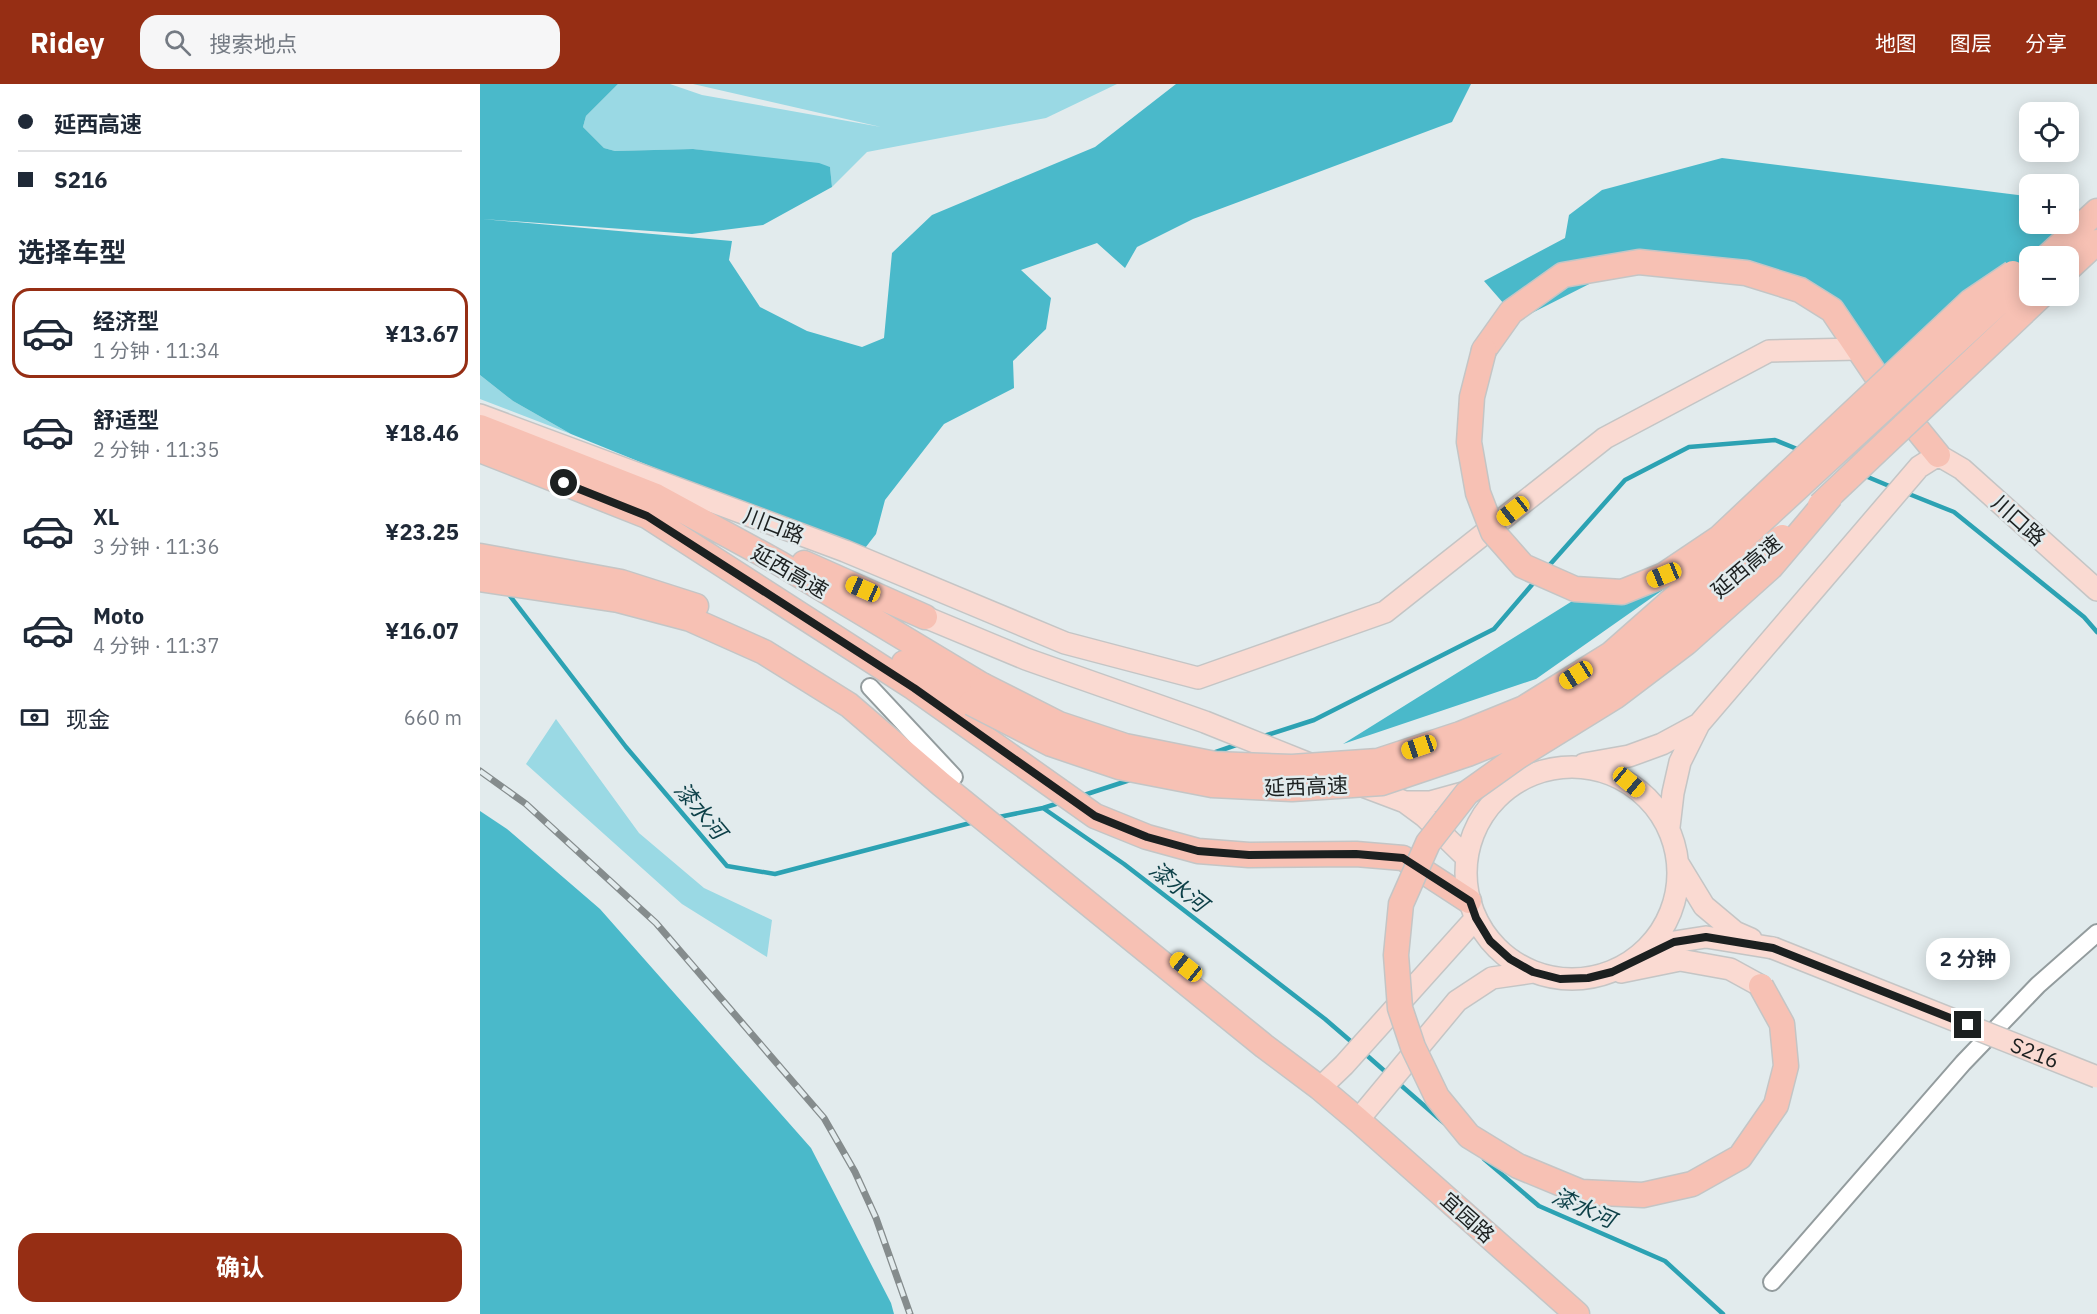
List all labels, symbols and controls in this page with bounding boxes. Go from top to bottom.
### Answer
search box [140,15,560,69]
text: Ridey [30,24,104,61]
icon: search [161,26,194,59]
text: 搜索地点 [209,29,297,58]
text: 地图 [1875,29,1917,57]
text: 图层 [1950,29,1992,57]
text: 分享 [2025,29,2067,57]
map controls [2019,102,2079,306]
button: locate [2019,102,2079,162]
text: 延西高速 [54,109,142,138]
text: S216 [54,165,107,194]
button: + [2019,174,2079,234]
text: 选择车型 [18,234,126,269]
button: − [2019,246,2079,306]
icon: car [21,306,75,360]
text: 经济型 [93,306,159,335]
text: ¥13.67 [385,319,459,348]
text: 1 分钟 · 11:34 [93,337,220,364]
icon: car [21,405,75,459]
text: 舒适型 [93,405,159,434]
text: ¥18.46 [385,418,459,447]
text: 2 分钟 · 11:35 [93,436,220,463]
route start [550,469,577,496]
street label: 川口路 [1986,489,2052,551]
car [1493,493,1533,529]
street label: 川口路 [740,501,808,549]
text: XL [93,502,119,531]
icon: car [21,504,75,558]
text: ¥23.25 [385,517,459,546]
street label: 延西高速 [1705,528,1787,604]
text: 3 分钟 · 11:36 [93,533,220,560]
street label: 延西高速 [747,538,833,604]
car [1644,560,1684,590]
car [843,573,883,605]
text: Moto [93,601,144,630]
icon: car [21,603,75,657]
text: ¥16.07 [385,616,459,645]
text: 4 分钟 · 11:37 [93,632,220,659]
car [1556,658,1596,692]
icon: cash [18,701,51,734]
text: 现金 [66,704,110,733]
text: 660 m [404,704,462,731]
car [1399,733,1439,761]
car [1609,764,1649,800]
street label: 延西高速 [1264,771,1348,801]
water label: 漆水河 [669,775,736,848]
water label: 漆水河 [1144,854,1217,920]
callout: 2 分钟 [1926,938,2010,980]
text: 2 分钟 [1940,945,1996,972]
car [1166,949,1206,985]
route end [1954,1011,1981,1038]
street label: S216 [2007,1030,2063,1075]
water label: 漆水河 [1548,1180,1624,1235]
street label: 宜园路 [1435,1186,1501,1248]
button: 确认 [18,1233,462,1302]

